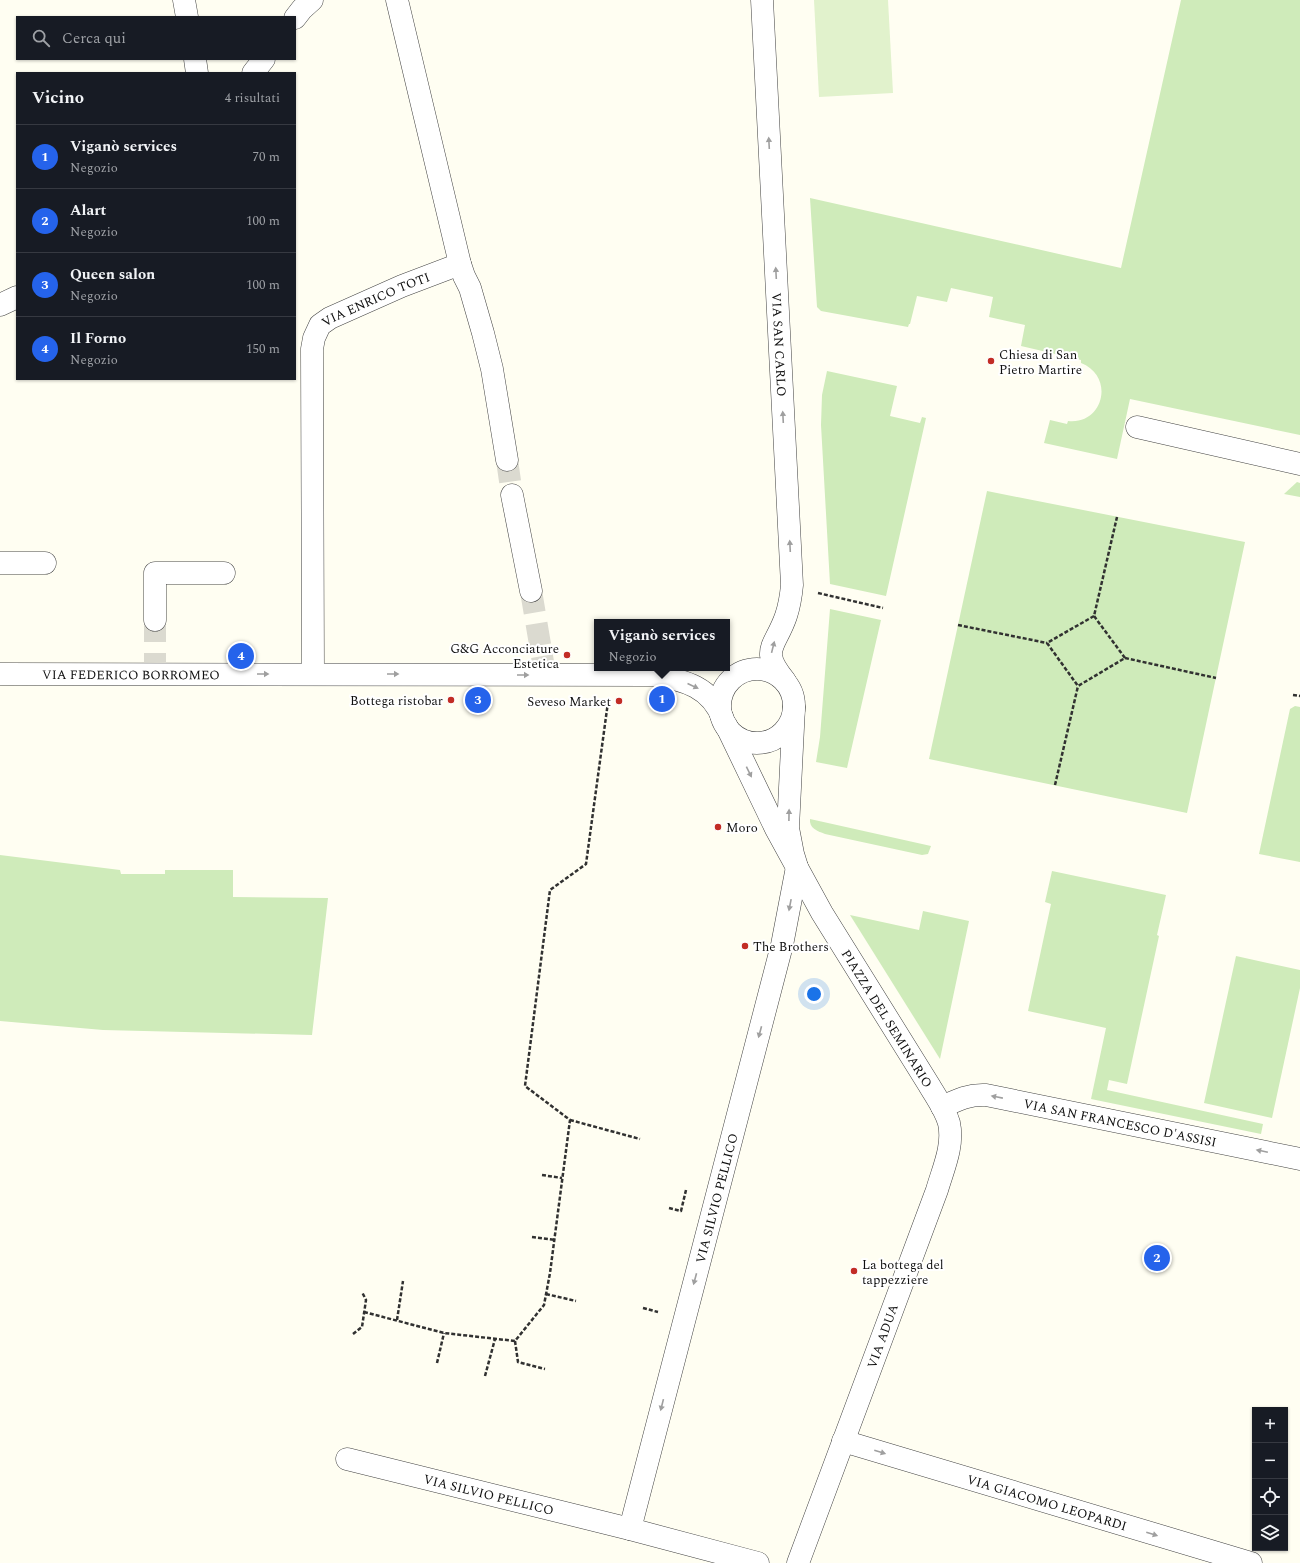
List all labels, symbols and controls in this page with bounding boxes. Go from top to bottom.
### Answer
search box [16,16,296,60]
icon: search [30,27,52,49]
text: Cerca qui [62,27,126,50]
text: Vicino [32,85,84,111]
text: 4 risultati [225,88,280,108]
text: Viganò services [70,135,177,158]
one-way arrow [766,136,772,149]
text: 1 [41,147,49,167]
text: 70 m [253,147,280,167]
text: Negozio [70,158,118,178]
text: Alart [70,199,106,222]
text: 2 [41,211,49,231]
text: 100 m [246,211,280,231]
text: Negozio [70,222,118,242]
text: Queen salon [70,263,155,286]
street label: VIA ENRICO TOTI [318,267,433,332]
one-way arrow [772,267,779,279]
text: 3 [41,275,49,295]
text: 100 m [246,275,280,295]
text: Negozio [70,286,118,306]
street label: VIA SAN CARLO [766,292,791,397]
text: Il Forno [70,327,126,350]
text: 4 [41,339,49,359]
text: 150 m [246,339,280,359]
place label: Chiesa di San Pietro Martire [999,345,1082,380]
text: Negozio [70,350,118,370]
marker: Chiesa di San Pietro Martire [986,356,996,366]
one-way arrow [780,410,786,423]
one-way arrow [787,540,794,552]
popup [594,619,730,671]
text: Viganò services [609,624,715,647]
place label: G&G Acconciature Estetica [450,639,560,674]
pin: 4 [228,641,254,671]
one-way arrow [770,641,776,653]
text: Negozio [609,647,656,667]
marker: G&G Acconciature Estetica [562,650,572,660]
street label: VIA FEDERICO BORROMEO [42,665,220,685]
one-way arrow [257,671,270,677]
one-way arrow [387,671,400,677]
one-way arrow [517,672,530,678]
one-way arrow [688,683,699,689]
pin: 1 [649,684,675,714]
pin: 3 [465,685,491,715]
place label: Bottega ristobar [350,691,443,711]
place label: Seveso Market [527,692,611,712]
marker: Bottega ristobar [446,695,456,705]
marker: Seveso Market [614,696,624,706]
one-way arrow [746,767,752,778]
one-way arrow [785,809,792,821]
place label: Moro [726,818,758,838]
marker: Moro [713,822,723,832]
one-way arrow [787,899,793,911]
place label: The Brothers [753,937,829,957]
marker: The Brothers [740,941,750,951]
street label: PIAZZA DEL SEMINARIO [836,946,937,1092]
your location [804,984,824,1004]
one-way arrow [757,1026,763,1038]
one-way arrow [991,1094,1003,1100]
street label: VIA SAN FRANCESCO D'ASSISI [1022,1094,1218,1153]
street label: VIA SILVIO PELLICO [691,1131,744,1265]
one-way arrow [1256,1148,1268,1154]
pin: 2 [1144,1243,1170,1273]
place label: La bottega del tappezziere [862,1255,944,1290]
marker: La bottega del tappezziere [849,1266,859,1276]
one-way arrow [691,1273,697,1285]
street label: VIA ADUA [862,1301,904,1371]
one-way arrow [659,1399,665,1411]
map controls [1252,1407,1288,1551]
button: + [1252,1407,1288,1443]
button: − [1252,1443,1288,1479]
one-way arrow [875,1449,887,1455]
street label: VIA SILVIO PELLICO [421,1469,556,1521]
street label: VIA GIACOMO LEOPARDI [964,1470,1129,1536]
button: locate [1252,1479,1288,1515]
button: layers [1252,1515,1288,1551]
one-way arrow [1147,1531,1159,1537]

